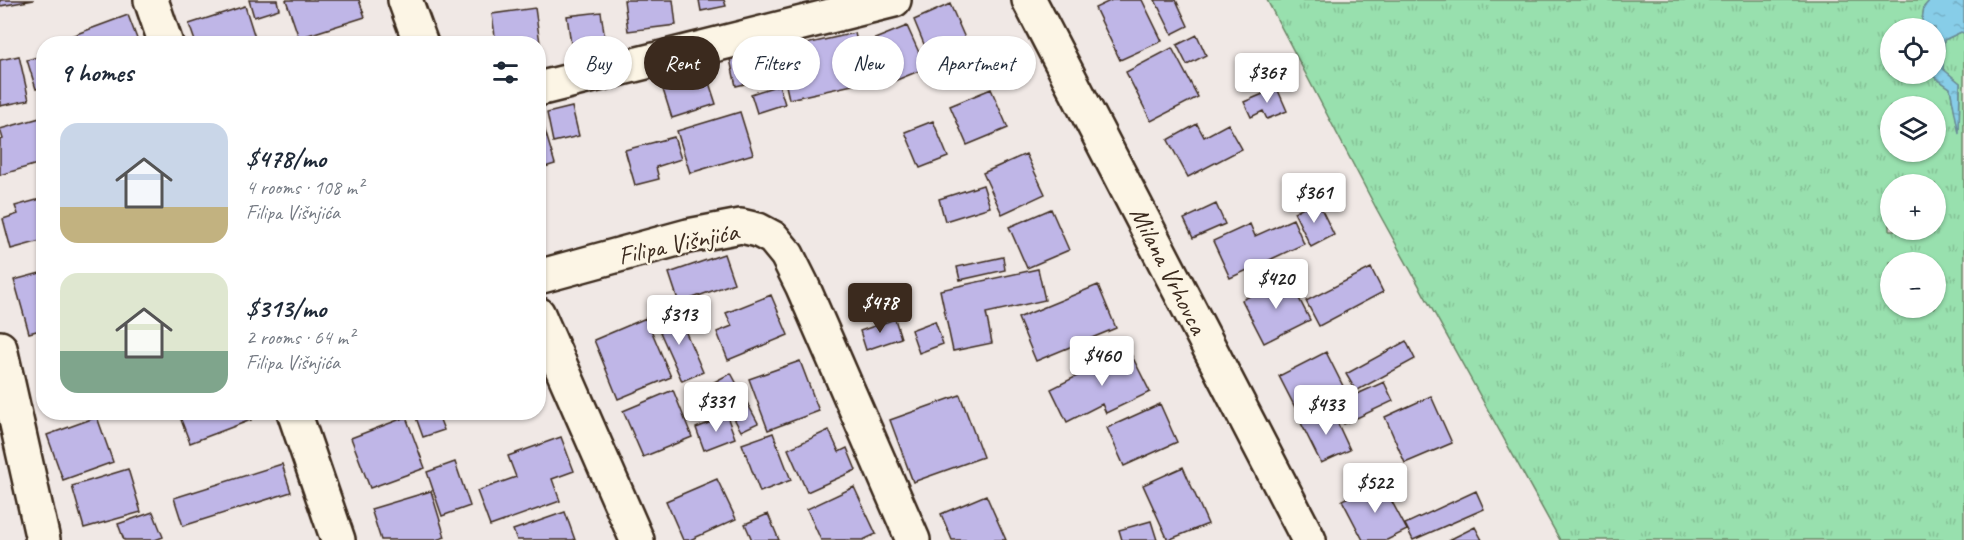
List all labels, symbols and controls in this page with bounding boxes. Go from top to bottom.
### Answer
map controls [1880,18,1946,318]
button: locate [1880,18,1946,84]
chip: Buy [564,36,632,90]
chip: Rent [644,36,720,90]
chip: Filters [732,36,820,90]
chip: New [832,36,904,90]
chip: Apartment [916,36,1036,90]
pin: $367 [1231,53,1303,104]
text: 9 homes [60,56,133,89]
icon: filters [489,56,522,89]
text: $367 [1249,60,1285,85]
button: layers [1880,96,1946,162]
text: $478/mo [246,142,326,175]
icon: home [108,147,180,219]
pin: $361 [1278,173,1350,224]
button: + [1880,174,1946,240]
text: 4 rooms · 108 m² [246,175,363,200]
text: $361 [1296,180,1332,205]
text: Filipa Višnjića [246,200,340,225]
street label: Milana Vrhovca [1122,201,1215,341]
street label: Filipa Višnjića [615,214,743,272]
button: − [1880,252,1946,318]
pin: $420 [1240,259,1312,310]
text: $420 [1258,266,1294,291]
pin: $478 [844,283,916,334]
text: $478 [862,290,898,315]
text: $313/mo [246,292,326,325]
pin: $313 [643,295,715,346]
icon: home [108,297,180,369]
text: $313 [661,302,697,327]
text: 2 rooms · 64 m² [246,325,354,350]
pin: $460 [1066,336,1138,387]
text: $460 [1084,343,1120,368]
text: Filipa Višnjića [246,350,340,375]
pin: $331 [680,382,752,433]
pin: $433 [1290,385,1362,436]
text: $331 [698,389,734,414]
text: $433 [1308,392,1344,417]
pin: $522 [1339,463,1411,514]
text: $522 [1357,470,1393,495]

